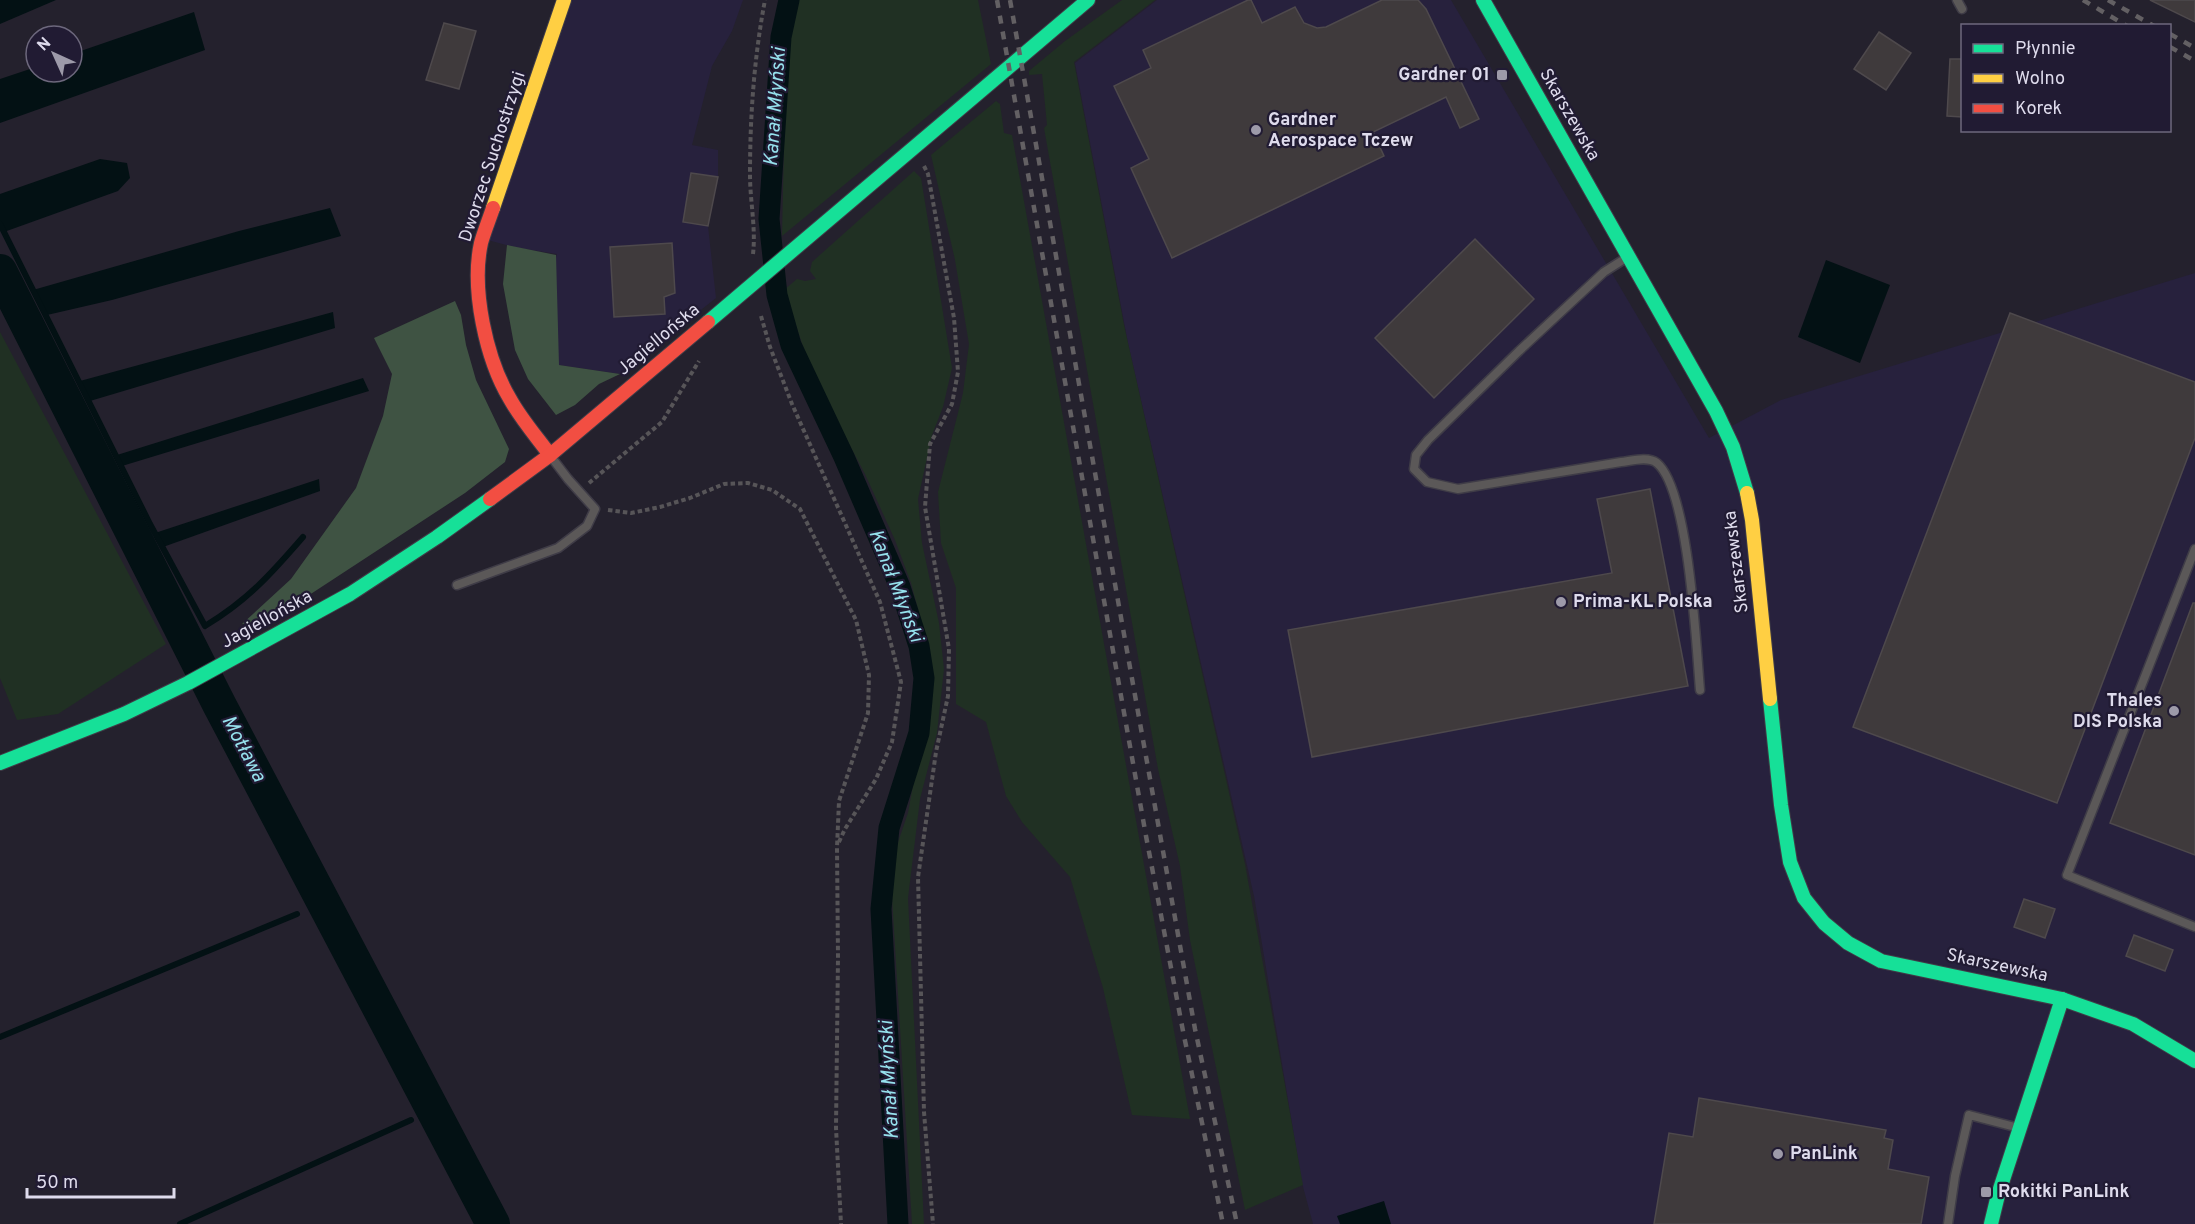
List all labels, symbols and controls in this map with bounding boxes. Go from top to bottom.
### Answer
north arrow [24,24,84,84]
legend [1961,24,2171,132]
text: N [34,34,56,56]
text: Płynnie [2015,38,2076,61]
water label: Kanał Młyński [759,46,793,167]
place label: Gardner 01 [1398,64,1490,87]
street label: Skarszewska [1533,65,1605,165]
marker: Gardner 01 [1495,68,1509,82]
text: Wolno [2015,68,2065,91]
street label: Dworzec Suchostrzygi [455,69,531,245]
text: Korek [2015,98,2062,121]
place label: Gardner Aerospace Tczew [1268,109,1413,153]
marker: Gardner Aerospace Tczew [1249,123,1263,137]
street label: Jagiellońska [613,299,705,381]
street label: Skarszewska [1719,510,1755,614]
water label: Kanał Młyński [862,526,929,647]
street label: Jagiellońska [217,586,317,654]
place label: Prima-KL Polska [1573,591,1713,614]
marker: Prima-KL Polska [1554,595,1568,609]
place label: Thales DIS Polska [2073,690,2162,734]
marker: Thales DIS Polska [2167,704,2181,718]
water label: Motława [215,711,272,787]
street label: Skarszewska [1944,944,2050,988]
water label: Kanał Młyński [874,1019,906,1140]
place label: PanLink [1790,1143,1858,1166]
marker: PanLink [1771,1147,1785,1161]
scale bar [27,1161,174,1199]
text: 50 m [36,1172,78,1195]
place label: Rokitki PanLink [1998,1181,2129,1204]
marker: Rokitki PanLink [1979,1185,1993,1199]

